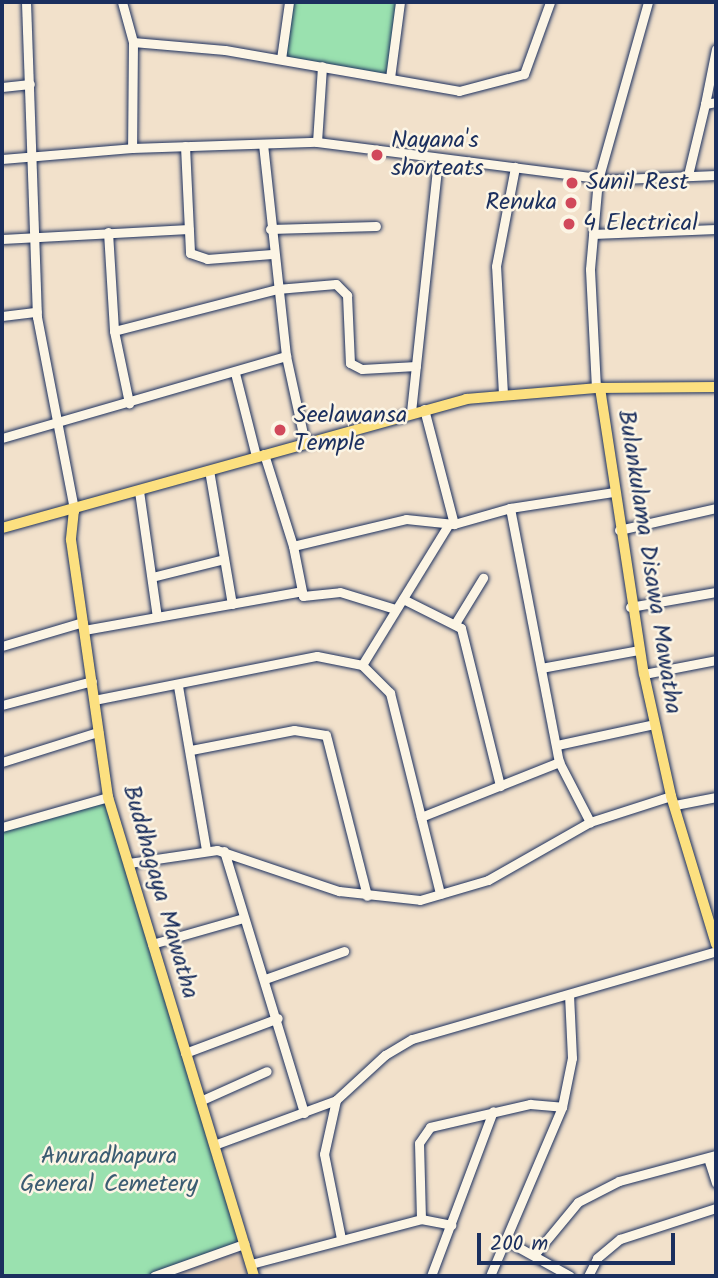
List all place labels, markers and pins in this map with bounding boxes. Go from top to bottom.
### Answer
place label: Nayana's shorteats [391,127,484,183]
marker: Nayana's shorteats [369,147,385,163]
place label: Sunil Rest [586,169,689,197]
marker: Sunil Rest [564,175,580,191]
place label: Renuka [485,189,557,217]
marker: Renuka [563,195,579,211]
place label: 4 Electrical [583,210,698,238]
marker: 4 Electrical [561,216,577,232]
place label: Seelawansa Temple [294,402,407,458]
marker: Seelawansa Temple [272,422,288,438]

